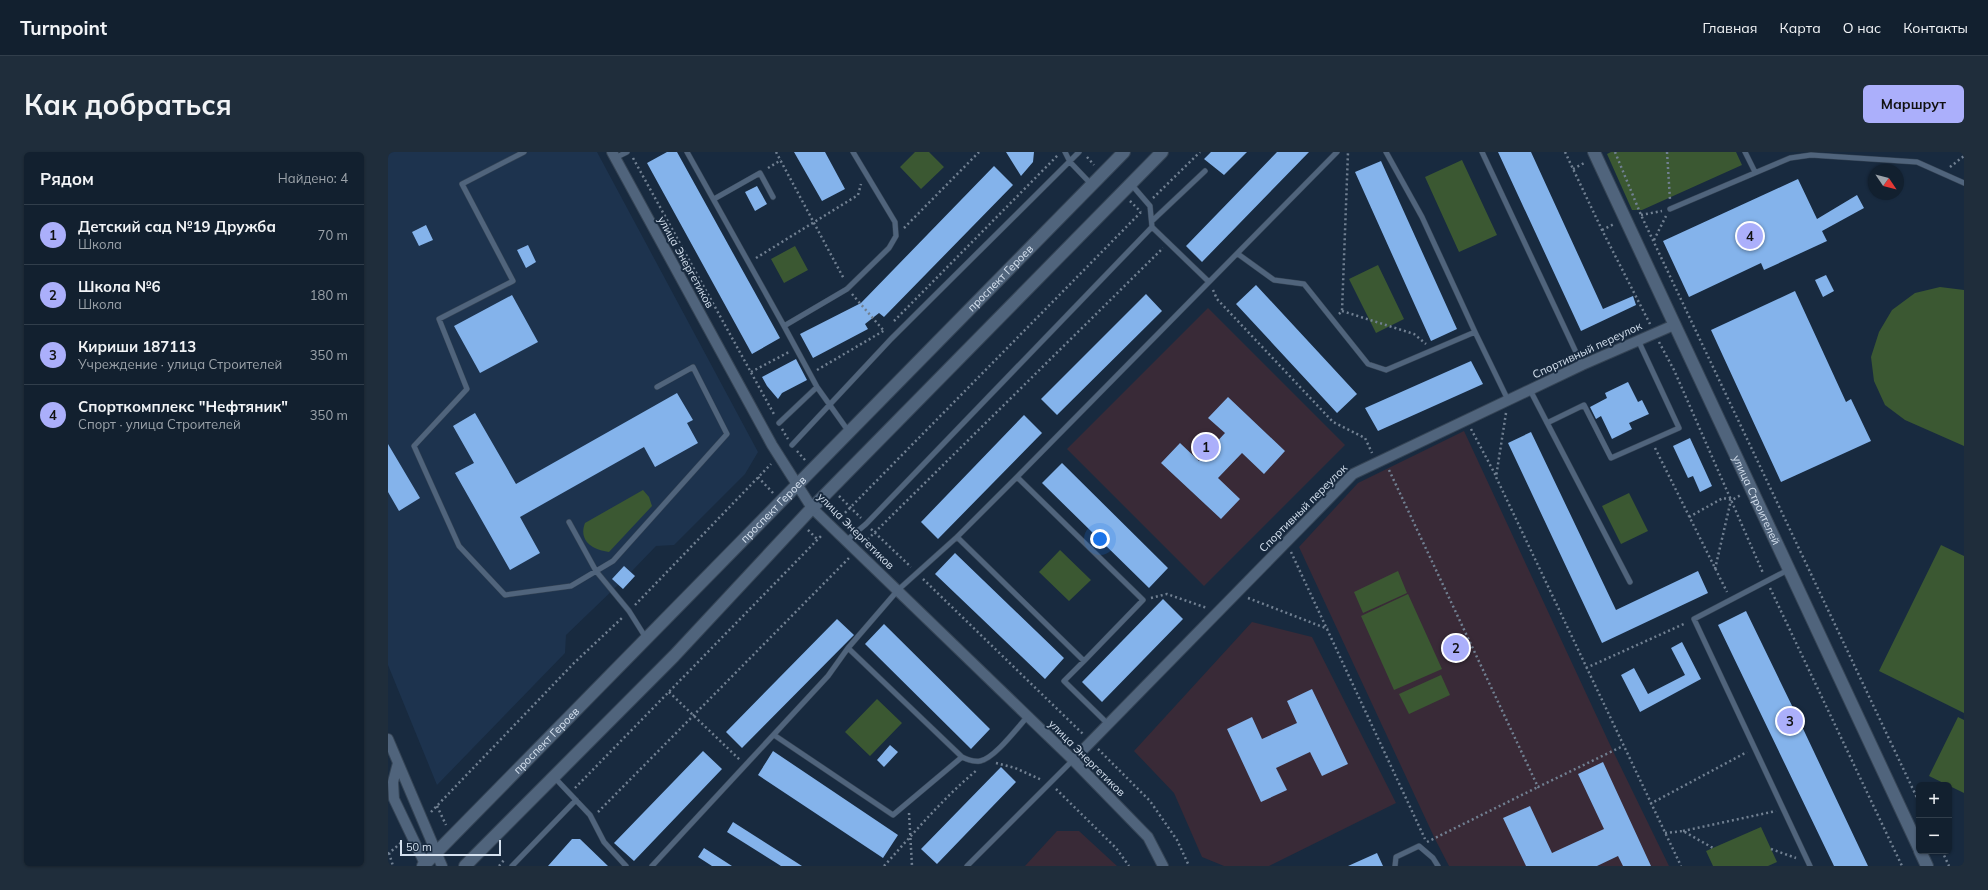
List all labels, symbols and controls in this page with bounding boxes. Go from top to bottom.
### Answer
text: Turnpoint [20,16,107,40]
text: Главная [1703,19,1758,37]
text: Карта [1780,19,1821,37]
text: О нас [1843,19,1881,37]
text: Контакты [1903,19,1968,37]
button: Маршрут [1863,85,1964,123]
text: Как добраться [24,87,232,122]
north arrow [1868,164,1904,200]
text: Рядом [40,168,94,189]
text: Найдено: 4 [278,170,348,186]
street label: улица Энергетиков [655,214,717,310]
text: Детский сад №19 Дружба [78,217,276,236]
pin: 4 [1737,221,1763,251]
text: 1 [49,227,57,243]
text: 70 m [318,227,348,243]
text: Школа [78,236,122,252]
street label: проспект Героев [964,242,1036,314]
text: Школа №6 [78,277,160,296]
text: 2 [49,287,57,303]
text: 180 m [310,287,348,303]
text: Школа [78,296,122,312]
street label: Спортивный переулок [1530,319,1644,381]
text: Кириши 187113 [78,337,196,356]
text: 3 [49,347,57,363]
text: 350 m [310,347,348,363]
text: Учреждение · улица Строителей [78,356,282,372]
text: Спорткомплекс "Нефтяник" [78,397,288,416]
text: 4 [49,407,57,423]
text: 350 m [310,407,348,423]
text: Спорт · улица Строителей [78,416,241,432]
pin: 1 [1193,432,1219,462]
street label: улица Строителей [1730,453,1783,547]
street label: Спортивный переулок [1256,461,1350,555]
street label: проспект Героев [737,473,809,546]
street label: улица Энергетиков [815,490,897,572]
your location [1090,529,1110,549]
pin: 2 [1443,633,1469,663]
street label: проспект Героев [510,704,582,777]
pin: 3 [1777,706,1803,736]
street label: улица Энергетиков [1046,717,1128,799]
map controls [1916,782,1952,854]
button: + [1916,782,1952,818]
button: − [1916,818,1952,854]
scale bar [400,838,501,857]
text: 50 m [406,840,432,854]

